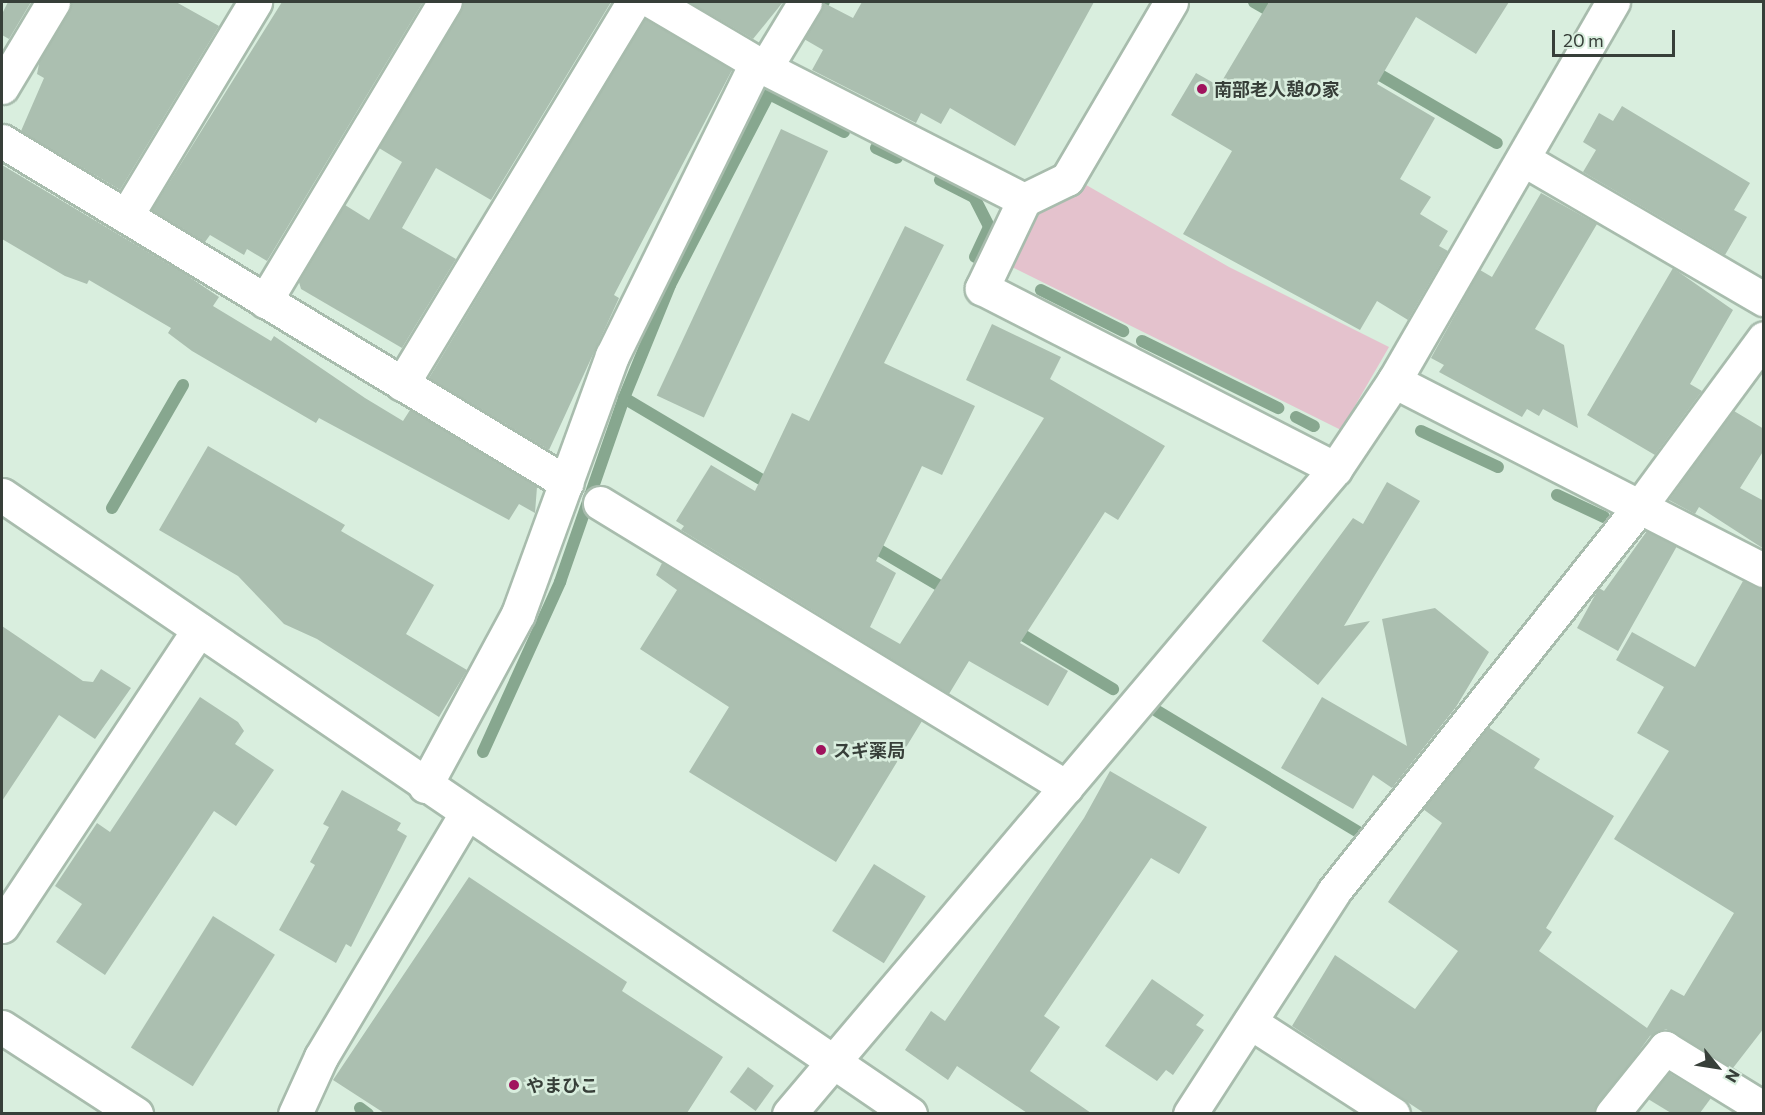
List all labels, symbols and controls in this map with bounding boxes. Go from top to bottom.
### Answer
scale bar [1555,18,1678,56]
text: 20 m [1563,29,1604,51]
place label: 南部老人憩の家 [1214,78,1340,100]
marker: 南部老人憩の家 [1195,82,1209,96]
place label: スギ薬局 [833,739,905,761]
marker: スギ薬局 [814,743,828,757]
north arrow [1687,1037,1747,1097]
text: N [1722,1066,1744,1086]
place label: やまひこ [526,1074,598,1096]
marker: やまひこ [507,1078,521,1092]

